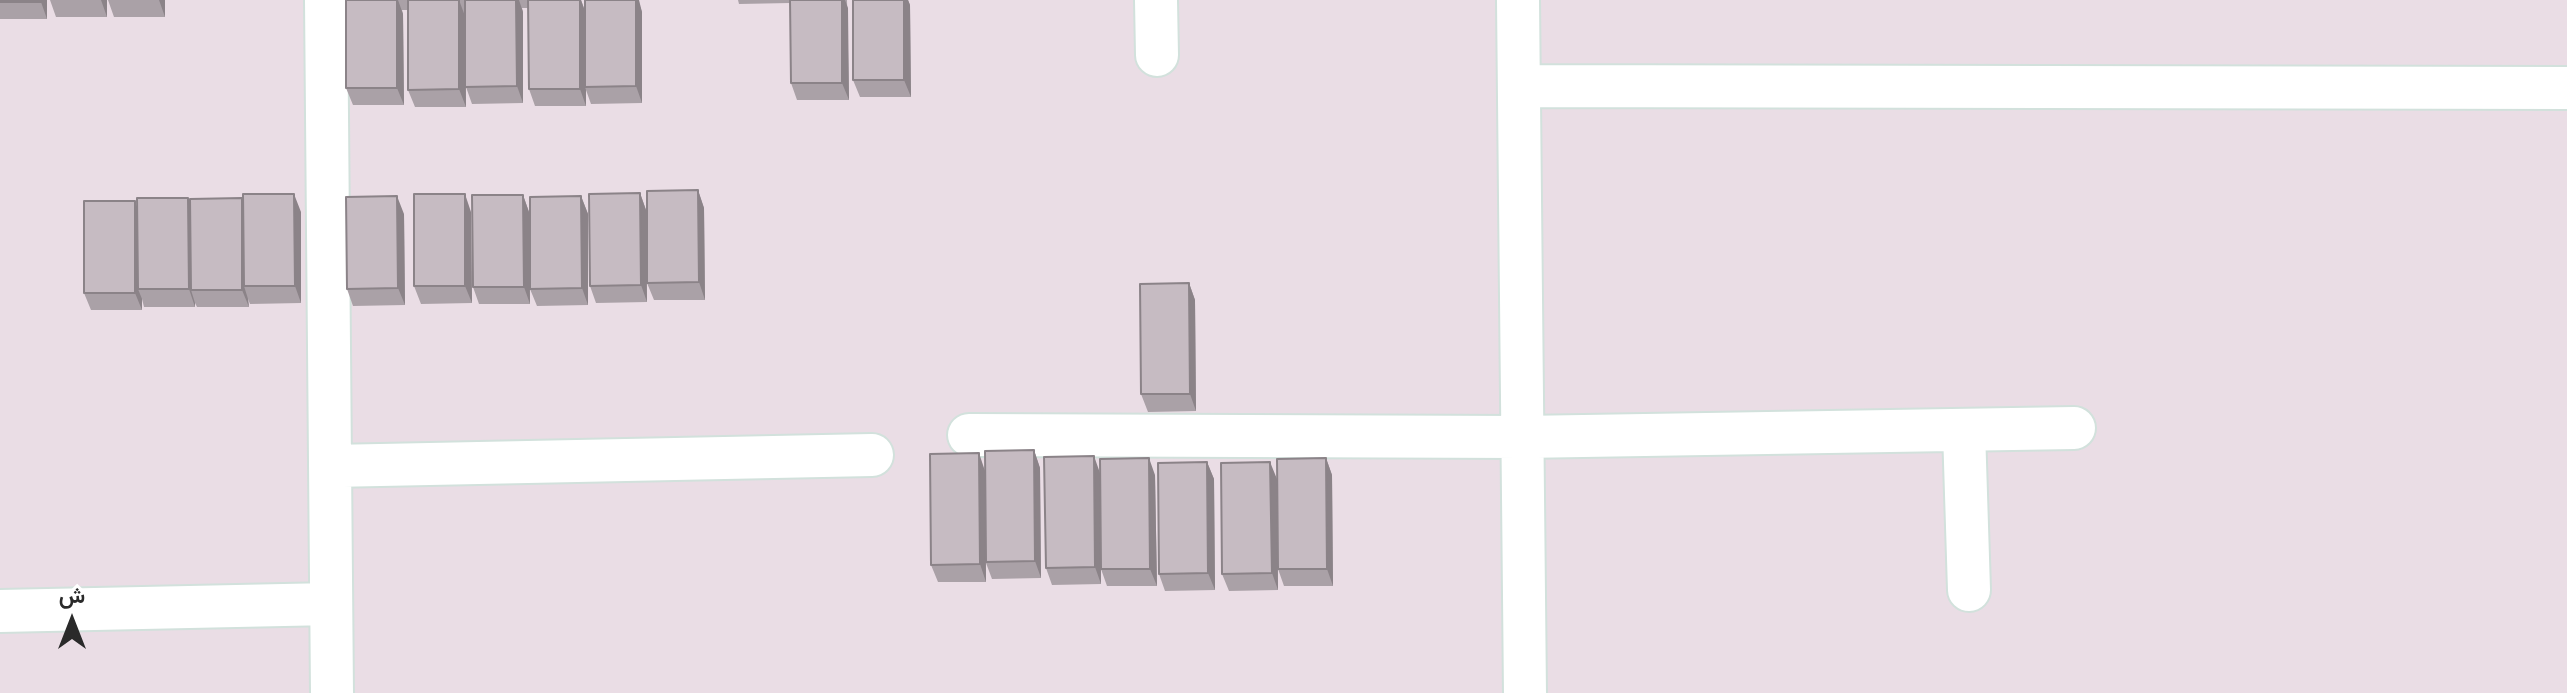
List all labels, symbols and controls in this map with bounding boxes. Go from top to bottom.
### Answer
north arrow [32,581,112,661]
text: ش [59,583,85,610]

